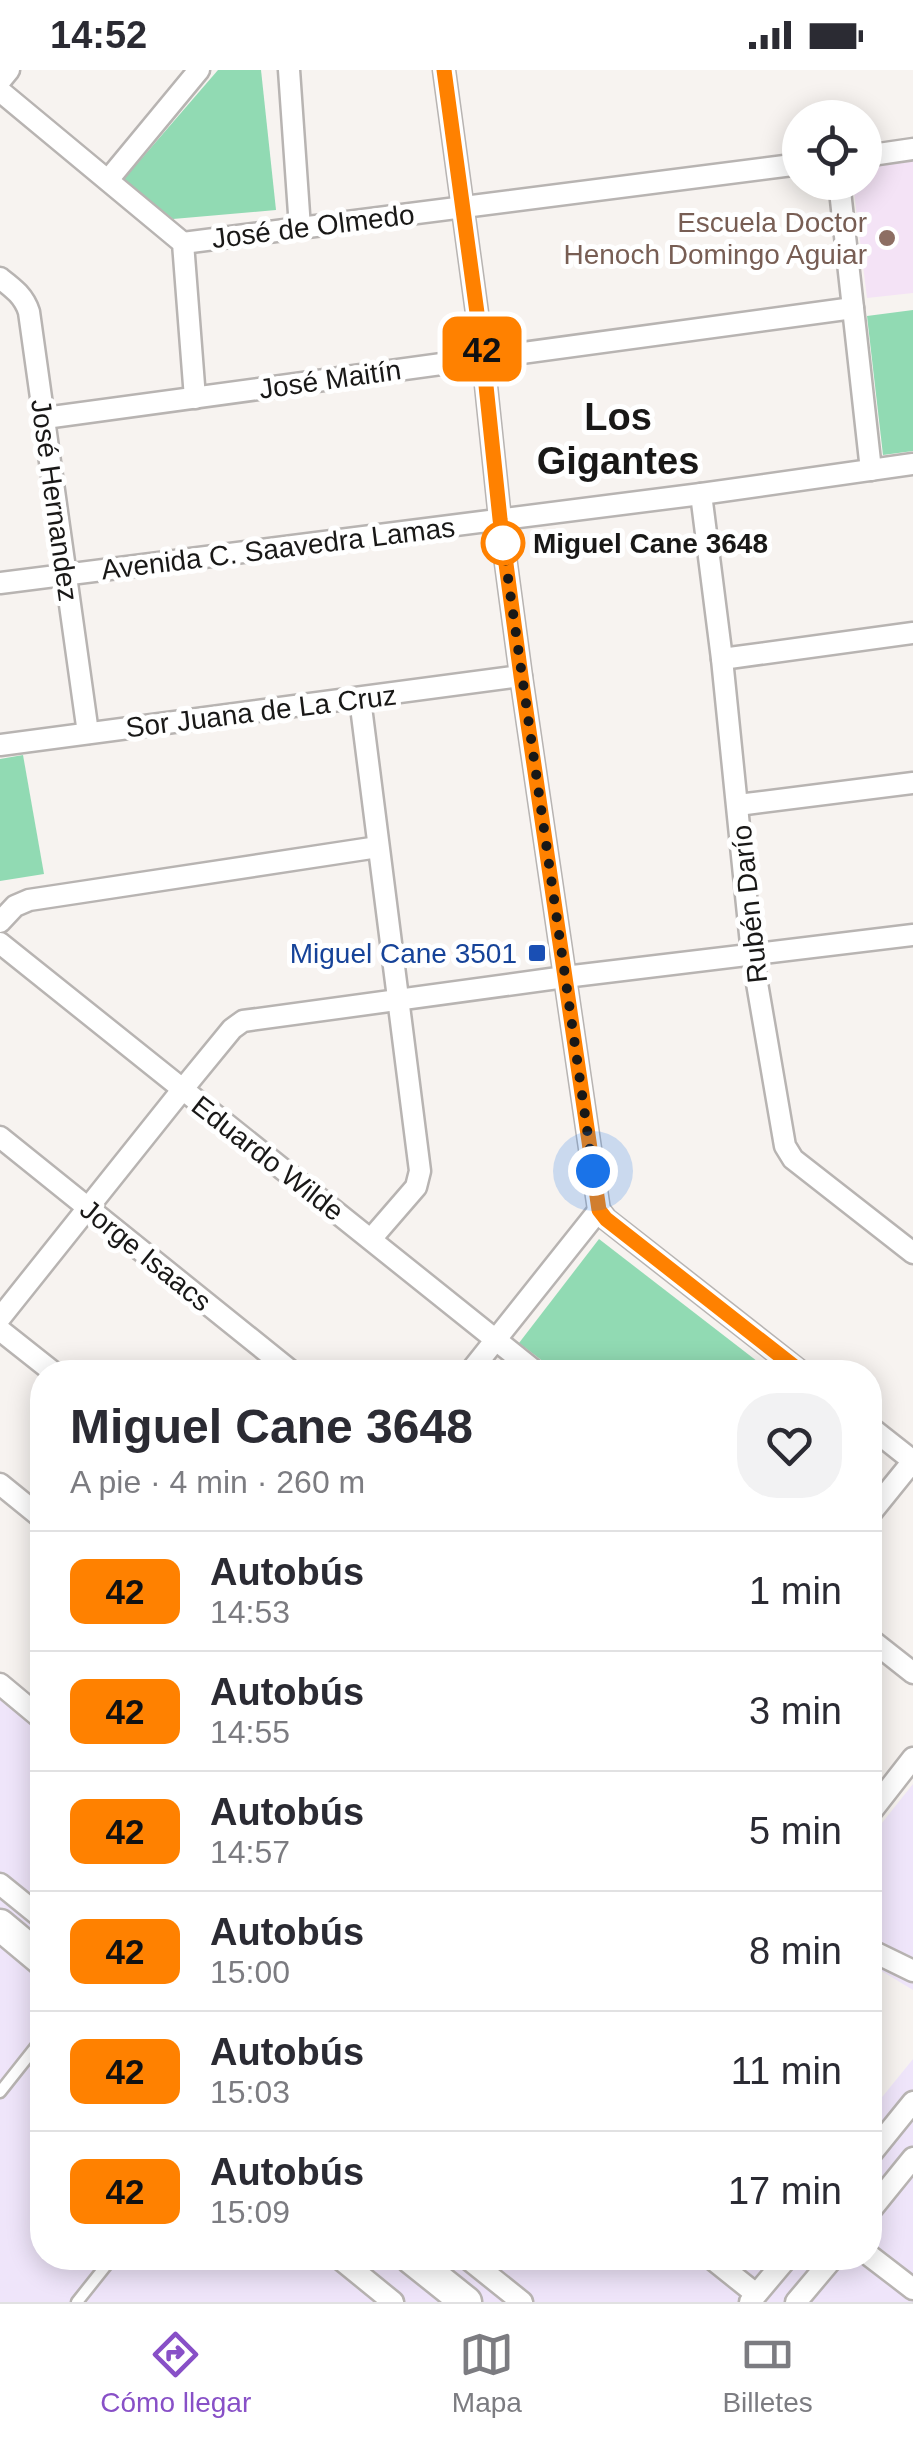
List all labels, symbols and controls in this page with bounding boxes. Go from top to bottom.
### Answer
text: 14:52 [50,14,147,56]
map controls [782,100,882,200]
button: locate [782,100,882,200]
street label: José de Olmedo [210,199,416,254]
place label: Escuela Doctor Henoch Domingo Aguiar [563,207,867,270]
marker: Escuela Doctor Henoch Domingo Aguiar [876,227,898,249]
line badge: 42 [437,316,527,382]
text: 42 [463,330,501,369]
street label: José Maitín [257,354,403,405]
district label: Los Gigantes [537,396,699,482]
street label: José Hernandez [25,397,84,603]
street label: Avenida C. Saavedra Lamas [100,511,457,586]
marker: Miguel Cane 3648 [482,522,524,564]
place label: Miguel Cane 3648 [533,528,768,559]
street label: Sor Juana de La Cruz [124,680,398,743]
street label: Rubén Darío [726,823,773,985]
place label: Miguel Cane 3501 [290,938,517,969]
marker: Miguel Cane 3501 [526,942,548,964]
street label: Eduardo Wilde [186,1090,350,1227]
your location [568,1146,618,1196]
street label: Jorge Isaacs [74,1193,217,1317]
button: heart [737,1393,842,1498]
text: Miguel Cane 3648 [70,1400,473,1453]
text: A pie · 4 min · 260 m [70,1464,365,1500]
text: Autobús [210,1551,364,1593]
text: 1 min [749,1570,842,1612]
text: 42 [106,1572,144,1611]
text: 14:53 [210,1594,290,1630]
text: Autobús [210,1671,364,1713]
text: 3 min [749,1690,842,1732]
text: 42 [106,1692,144,1731]
text: 14:55 [210,1714,290,1750]
text: Autobús [210,1791,364,1833]
text: 5 min [749,1810,842,1852]
text: 42 [106,1812,144,1851]
text: 14:57 [210,1834,290,1870]
text: Autobús [210,1911,364,1953]
text: 8 min [749,1930,842,1972]
text: 42 [106,1932,144,1971]
text: 15:00 [210,1954,290,1990]
text: Autobús [210,2031,364,2073]
text: 11 min [731,2050,842,2092]
text: 42 [106,2052,144,2091]
text: 15:03 [210,2074,290,2110]
text: Autobús [210,2151,364,2193]
text: 17 min [728,2170,842,2212]
text: 42 [106,2172,144,2211]
text: 15:09 [210,2194,290,2230]
tab: Cómo llegar [100,2327,251,2419]
tab: Mapa [452,2327,522,2419]
tab: Billetes [722,2327,813,2419]

